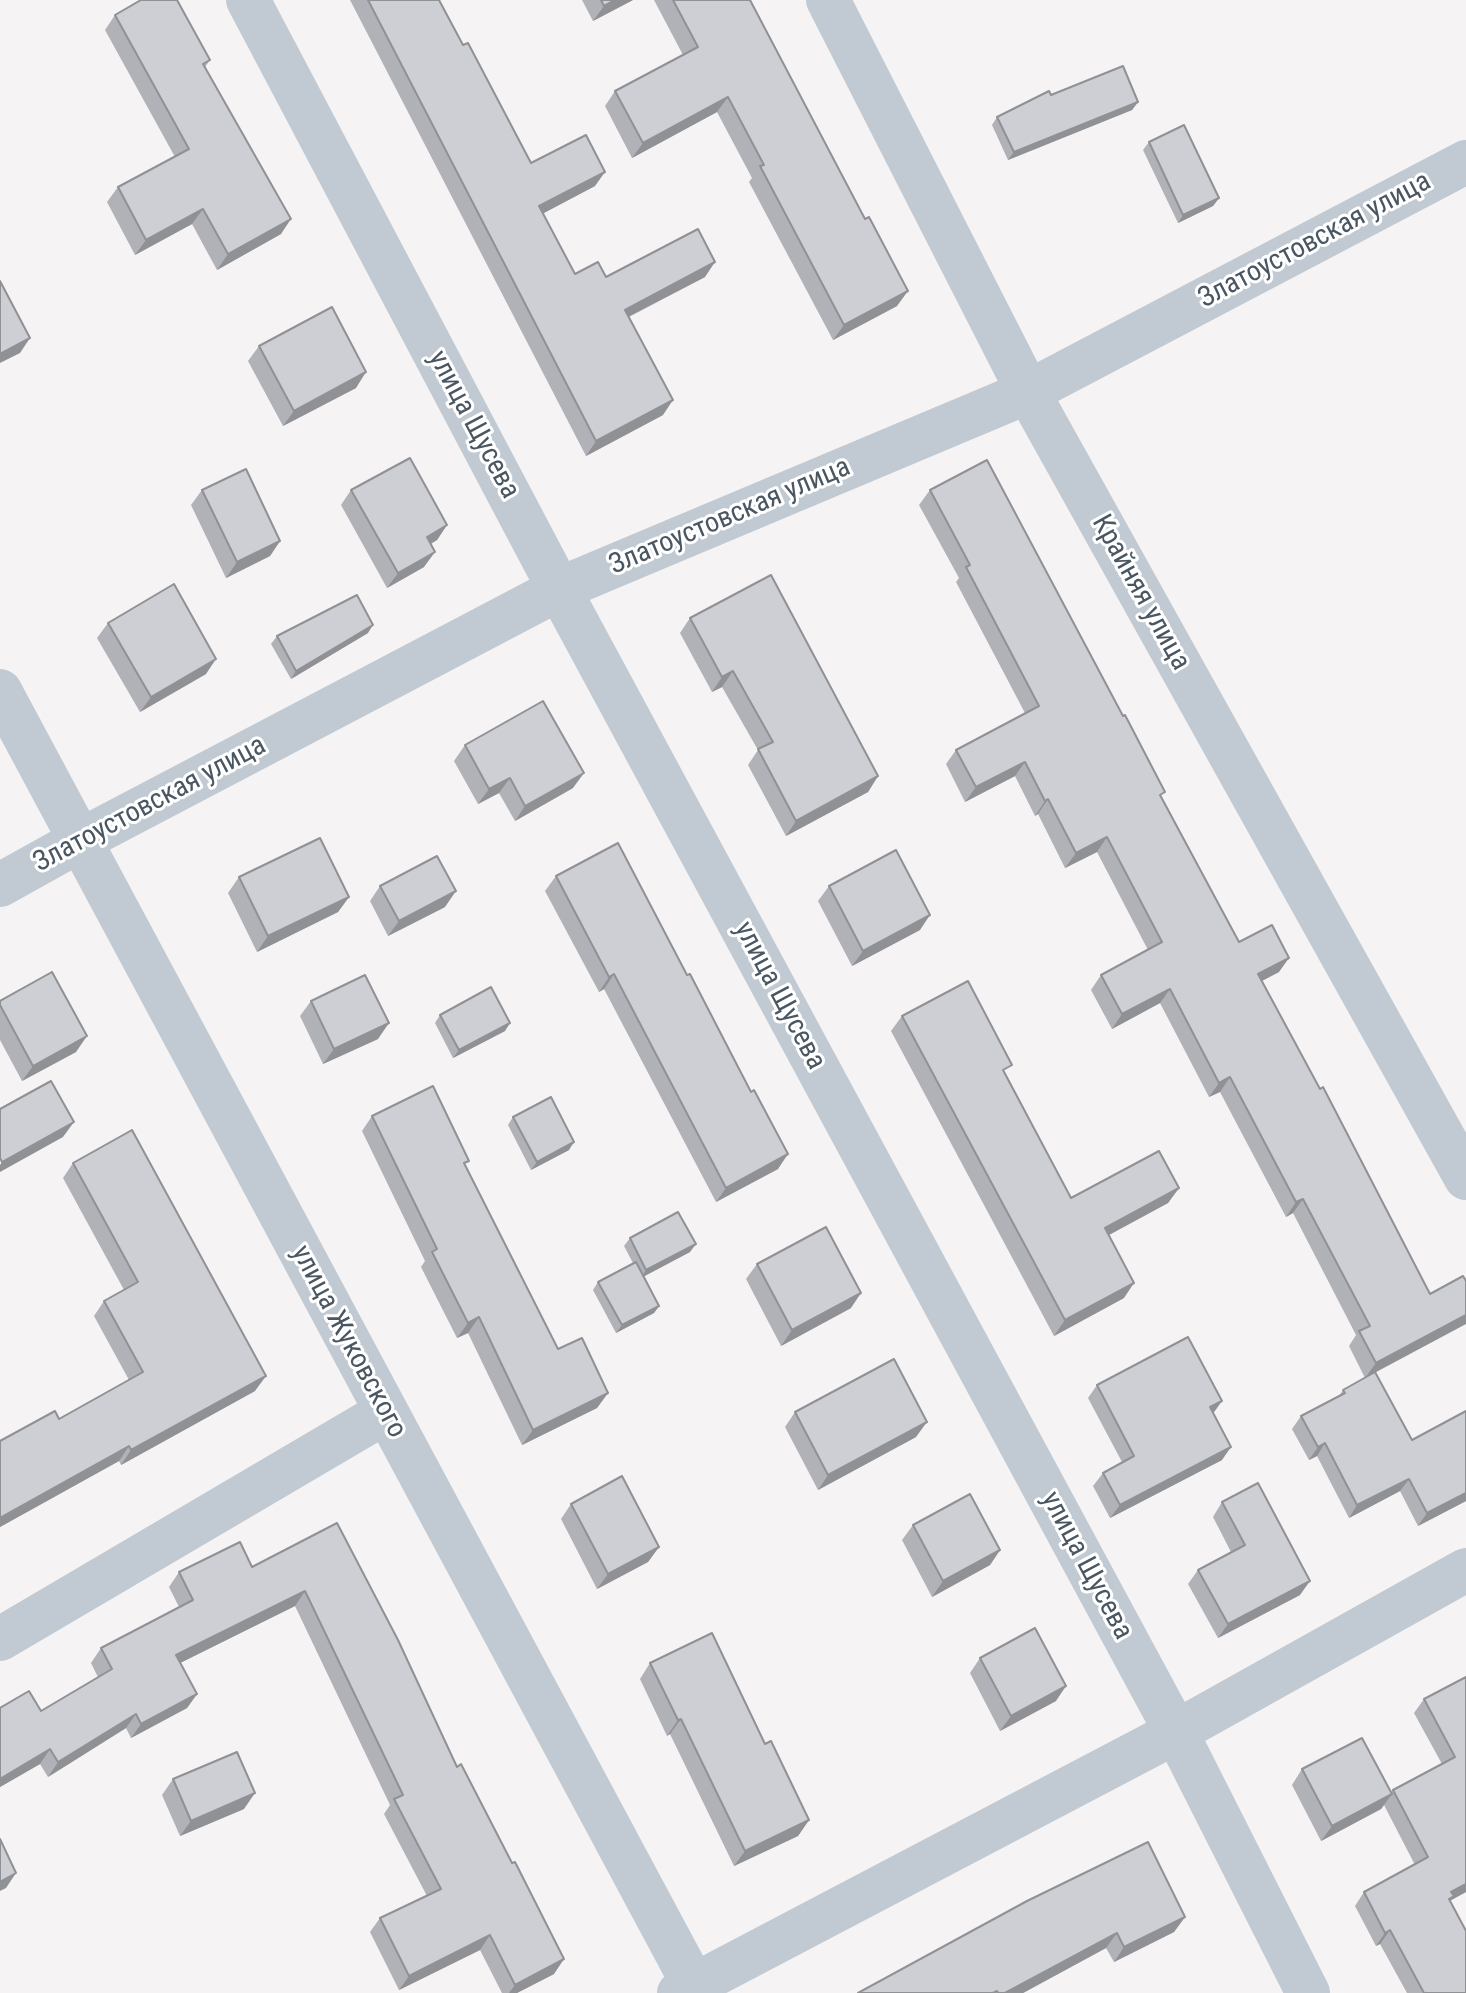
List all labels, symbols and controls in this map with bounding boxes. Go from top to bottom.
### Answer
street label: Златоустовская улица [1193,165,1437,317]
street label: улица Щусева [420,345,526,505]
street label: Златоустовская улица [604,451,856,583]
street label: Крайняя улица [1084,510,1196,676]
street label: Златоустовская улица [28,729,272,881]
street label: улица Щусева [726,916,832,1076]
street label: улица Жуковского [283,1240,413,1444]
street label: улица Щусева [1033,1486,1139,1646]

